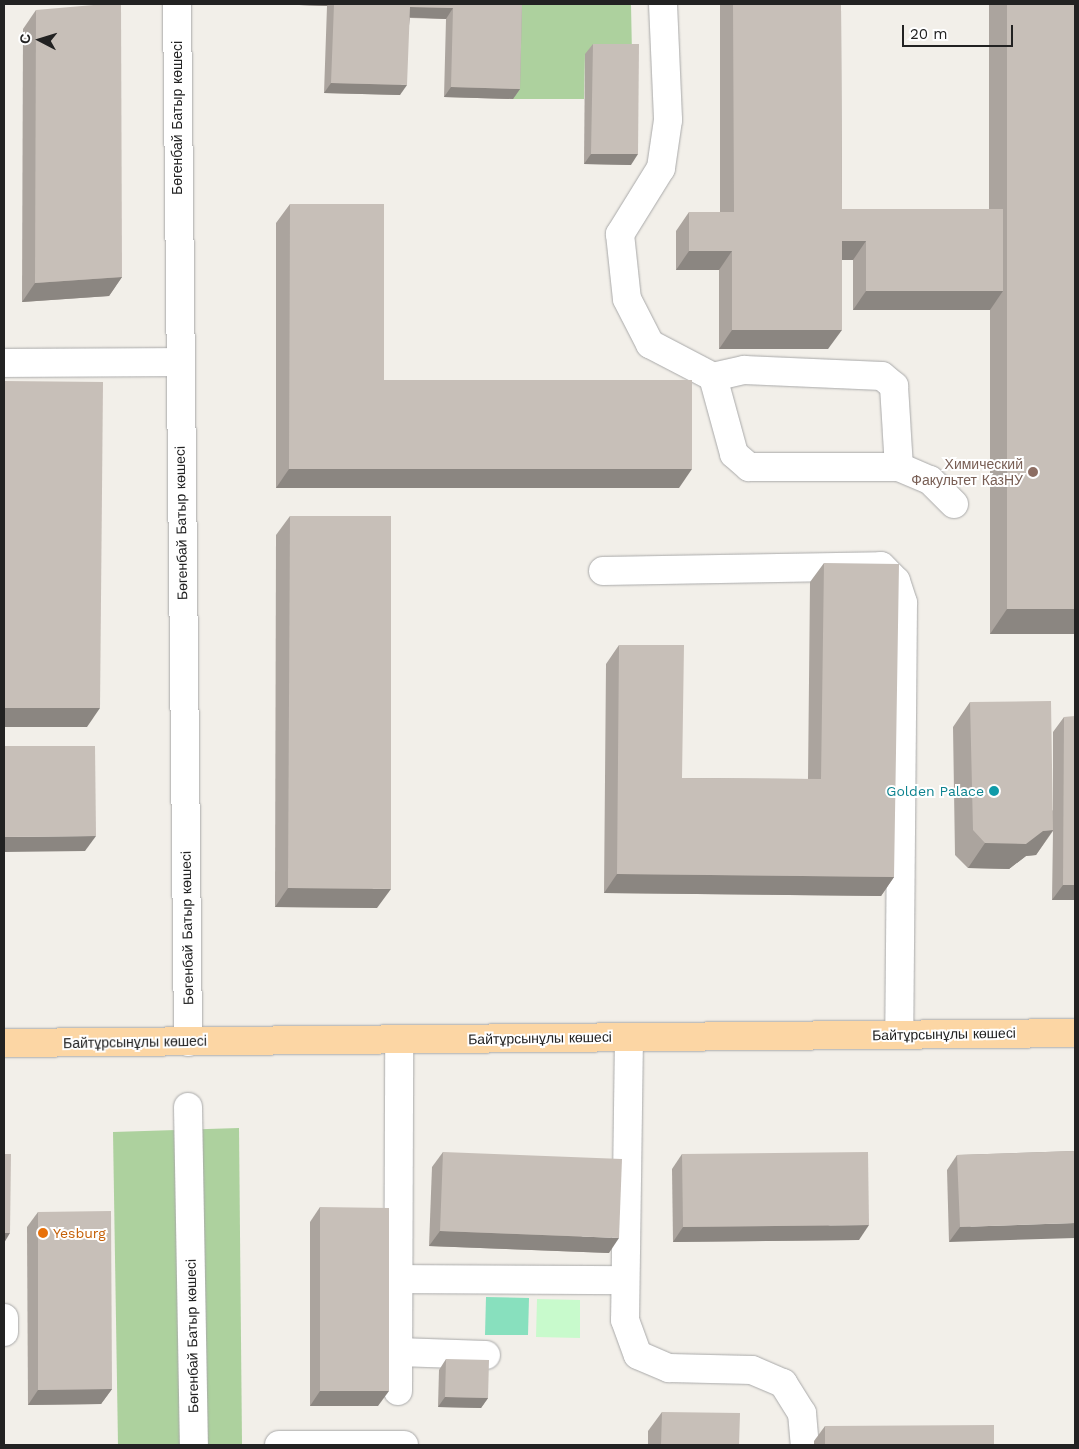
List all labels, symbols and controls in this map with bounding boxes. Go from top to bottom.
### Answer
north arrow [15,15,65,65]
scale bar [904,15,1015,47]
text: 20 m [910,25,948,43]
text: С [17,33,33,44]
street label: Бөгенбай Батыр көшесі [169,41,185,195]
street label: Бөгенбай Батыр көшесі [171,446,191,600]
place label: Химический Факультет КазНУ [911,456,1023,488]
marker: Химический Факультет КазНУ [1027,466,1039,478]
place label: Golden Palace [886,783,984,799]
marker: Golden Palace [988,785,1000,797]
street label: Бөгенбай Батыр көшесі [177,851,197,1005]
street label: Байтұрсынұлы көшесі [872,1024,1016,1044]
street label: Байтұрсынұлы көшесі [468,1028,612,1048]
street label: Байтұрсынұлы көшесі [63,1032,207,1052]
place label: Yesburg [53,1225,106,1241]
marker: Yesburg [37,1227,49,1239]
street label: Бөгенбай Батыр көшесі [182,1259,202,1413]

